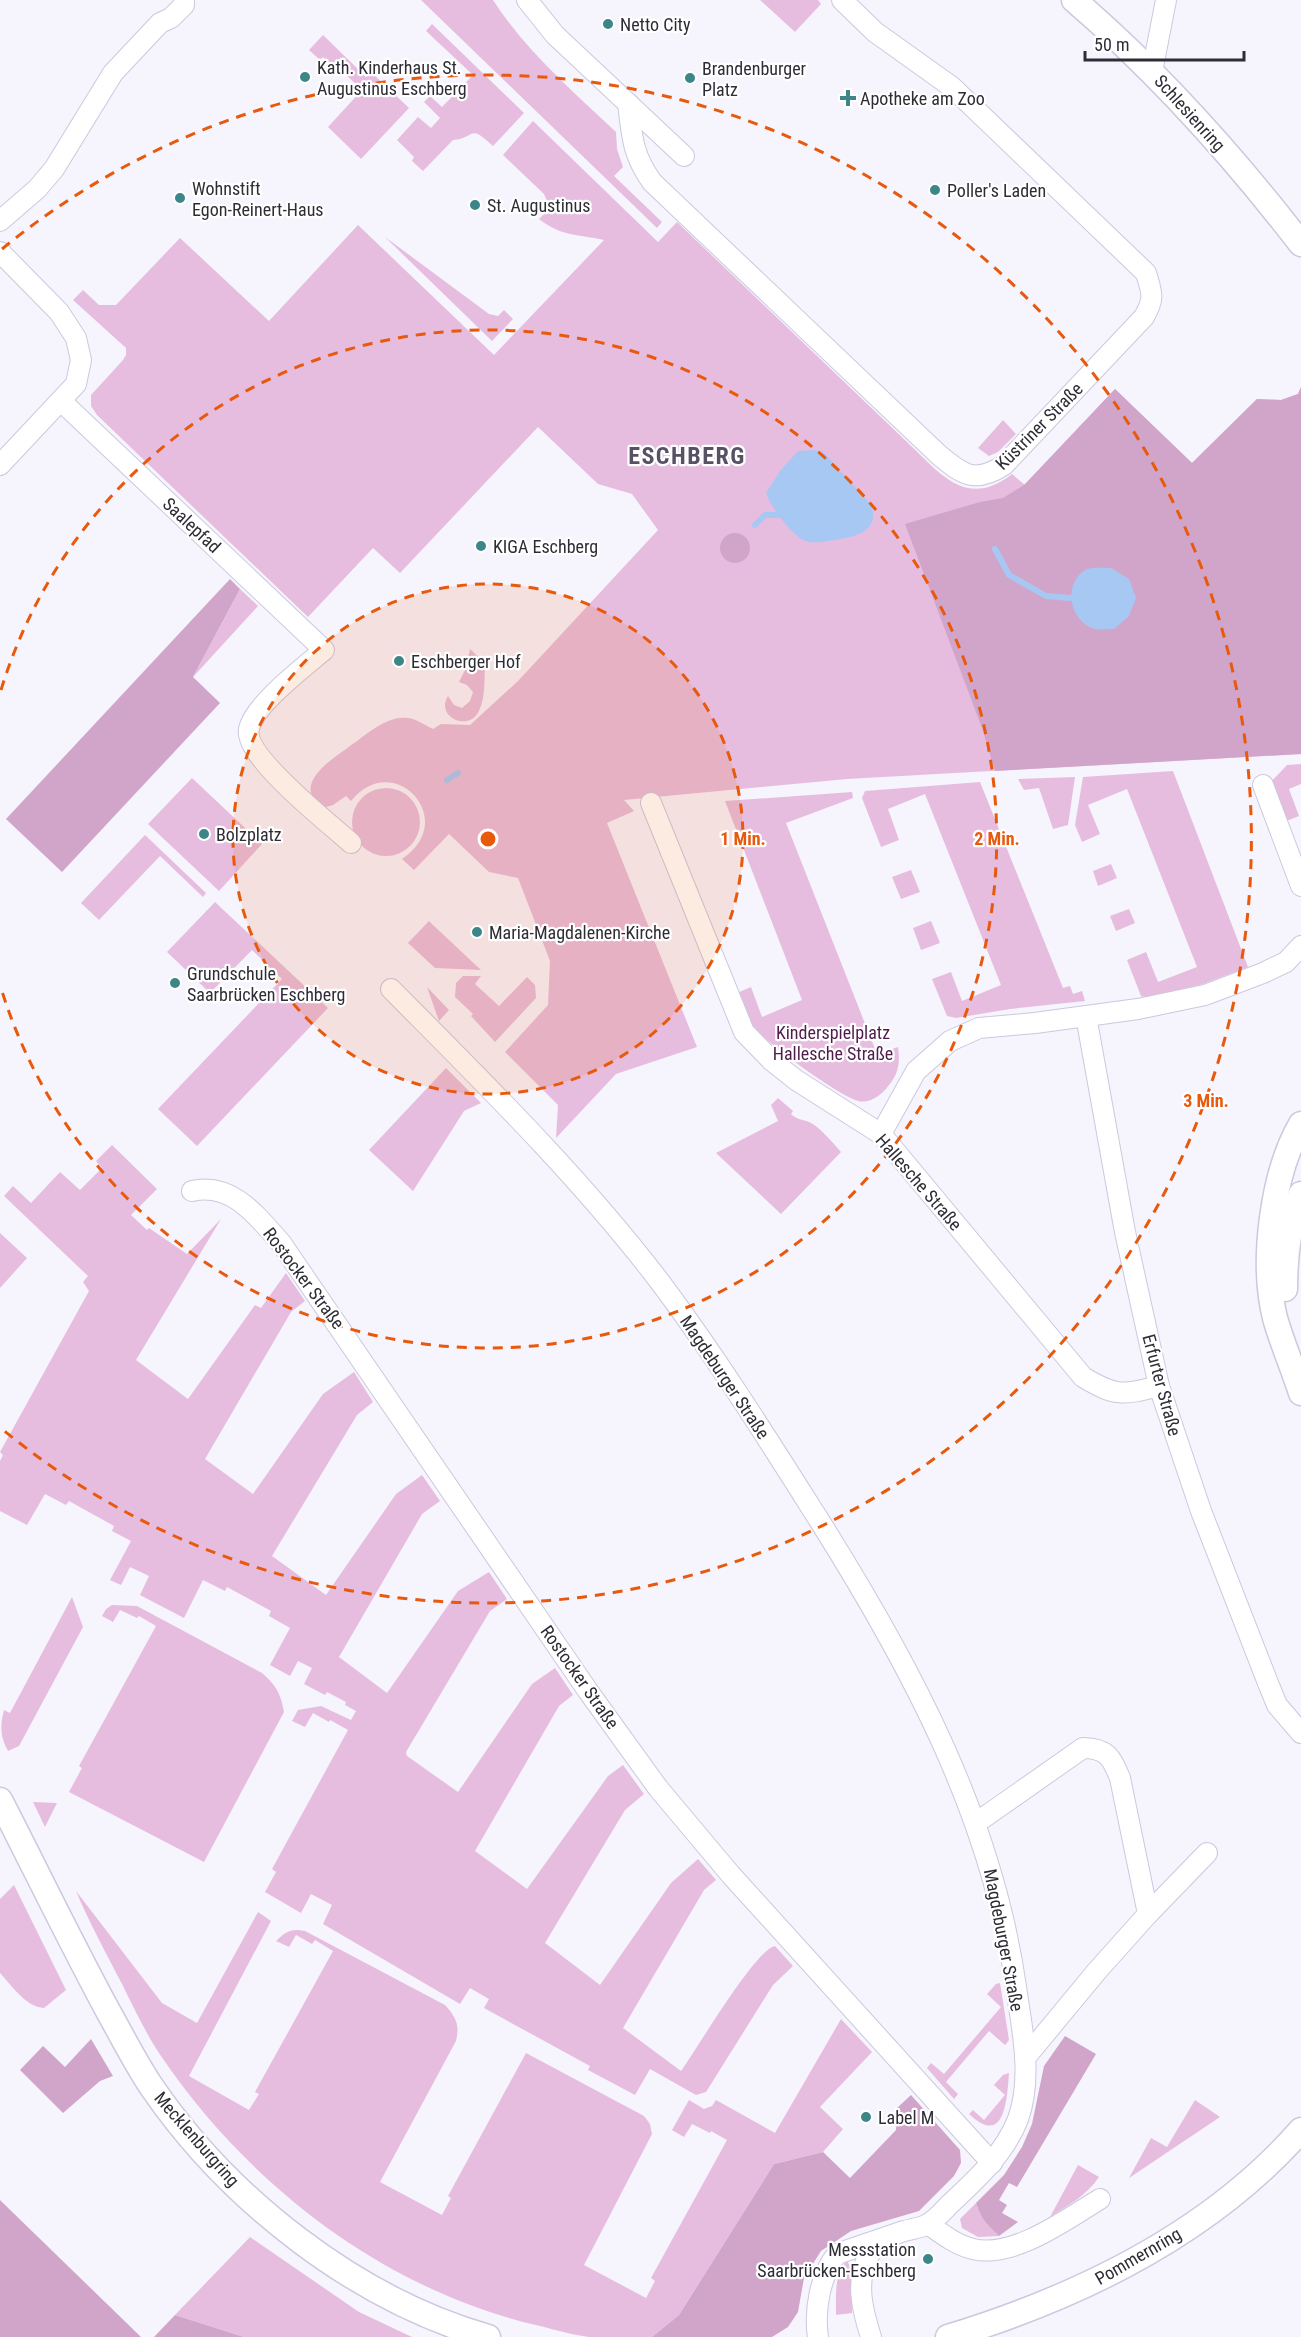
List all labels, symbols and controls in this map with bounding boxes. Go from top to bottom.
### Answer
place label: Netto City [620,14,691,35]
marker: Netto City [601,17,615,31]
scale bar [1085,24,1244,62]
text: 50 m [1094,34,1129,55]
place label: Kath. Kinderhaus St. Augustinus Eschberg [317,57,467,99]
place label: Brandenburger Platz [702,58,807,100]
marker: Kath. Kinderhaus St. Augustinus Eschberg [298,70,312,84]
street label: Schlesienring [1150,70,1230,156]
marker: Brandenburger Platz [683,71,697,85]
place label: Apotheke am Zoo [860,88,985,109]
marker: Apotheke am Zoo [841,91,855,105]
place label: Wohnstift Egon-Reinert-Haus [192,178,324,220]
place label: Poller's Laden [947,180,1046,201]
marker: Poller's Laden [928,183,942,197]
marker: Wohnstift Egon-Reinert-Haus [173,191,187,205]
place label: St. Augustinus [487,195,590,216]
marker: St. Augustinus [468,198,482,212]
street label: Küstriner Straße [991,378,1087,474]
district label: ESCHBERG [628,442,746,470]
street label: Saalepfad [159,493,225,557]
place label: KIGA Eschberg [493,536,598,557]
marker: KIGA Eschberg [474,539,488,553]
place label: Eschberger Hof [411,651,521,672]
marker: Eschberger Hof [392,654,406,668]
place label: Bolzplatz [216,824,282,845]
marker: Bolzplatz [197,827,211,841]
text: 1 Min. [720,828,766,849]
text: 2 Min. [974,828,1020,849]
centre of rings [478,829,498,849]
place label: Maria-Magdalenen-Kirche [489,922,670,943]
marker: Maria-Magdalenen-Kirche [470,925,484,939]
place label: Grundschule Saarbrücken Eschberg [187,963,345,1005]
marker: Grundschule Saarbrücken Eschberg [168,976,182,990]
park label: Kinderspielplatz Hallesche Straße [773,1022,893,1064]
text: 3 Min. [1183,1090,1229,1111]
street label: Hallesche Straße [872,1130,966,1234]
street label: Rostocker Straße [259,1223,349,1333]
street label: Magdeburger Straße [676,1311,774,1443]
street label: Erfurter Straße [1138,1332,1186,1438]
street label: Rostocker Straße [537,1621,623,1733]
street label: Magdeburger Straße [980,1867,1028,2013]
street label: Mecklenburgring [150,2087,244,2191]
place label: Label M [878,2107,934,2128]
marker: Label M [859,2110,873,2124]
street label: Pommernring [1091,2223,1185,2289]
place label: Messstation Saarbrücken-Eschberg [757,2239,916,2281]
marker: Messstation Saarbrücken-Eschberg [921,2252,935,2266]

